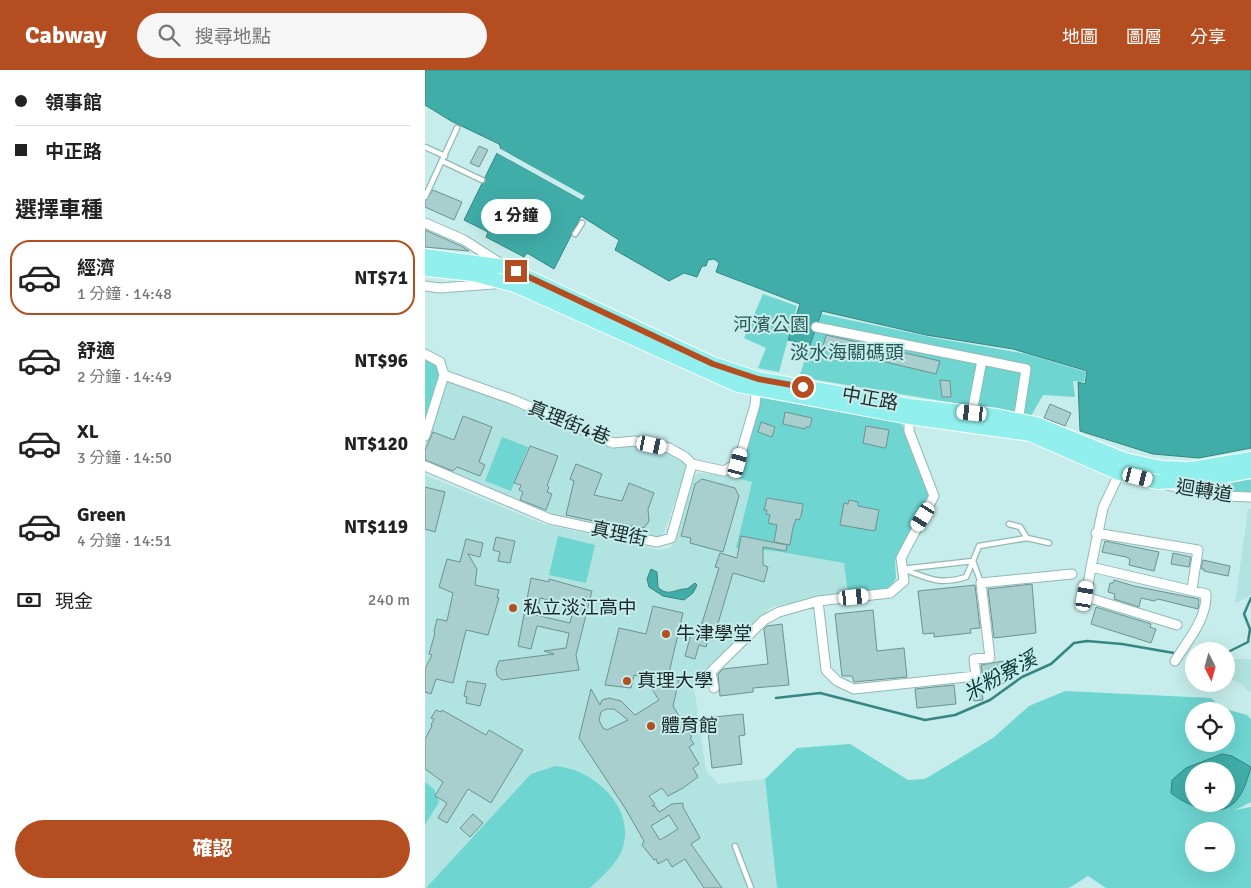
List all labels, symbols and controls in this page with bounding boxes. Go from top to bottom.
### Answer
search box [137,13,487,58]
text: Cabway [25,20,107,50]
icon: search [155,21,183,49]
text: 搜尋地點 [195,25,271,49]
text: 地圖 [1062,26,1098,48]
text: 圖層 [1126,26,1162,48]
text: 分享 [1190,26,1226,48]
text: 領事館 [45,91,102,115]
text: 中正路 [45,140,102,164]
text: 選擇車種 [15,196,103,223]
callout: 1 分鐘 [481,198,551,234]
text: 1 分鐘 [494,206,538,226]
icon: car [17,255,62,300]
text: 經濟 [77,256,115,280]
route end [505,260,527,282]
text: NT$71 [354,266,408,290]
text: 1 分鐘 · 14:48 [77,284,172,304]
park label: 河濱公園 [733,313,809,337]
icon: car [17,338,62,383]
text: 舒適 [77,339,115,363]
park label: 淡水海關碼頭 [790,341,904,365]
text: NT$96 [354,349,408,373]
text: 2 分鐘 · 14:49 [77,367,172,387]
route start [792,376,814,398]
street label: 中正路 [840,382,900,416]
street label: 真理街4巷 [525,396,613,450]
car [956,404,987,422]
text: XL [77,420,99,444]
icon: car [17,421,62,466]
text: NT$120 [344,432,408,456]
car [635,435,668,455]
car [726,447,749,479]
text: 3 分鐘 · 14:50 [77,448,172,468]
car [1121,466,1154,488]
street label: 迴轉道 [1174,475,1234,507]
car [908,500,937,534]
text: Green [77,503,126,527]
icon: car [17,504,62,549]
text: NT$119 [344,515,408,539]
street label: 真理街 [589,516,649,552]
text: 4 分鐘 · 14:51 [77,531,172,551]
car [1075,580,1094,612]
icon: cash [15,586,43,614]
car [838,588,869,606]
text: 現金 [55,590,93,614]
text: 240 m [368,590,410,610]
place label: 私立淡江高中 [523,596,637,620]
marker: 私立淡江高中 [507,602,519,614]
place label: 牛津學堂 [676,622,752,646]
marker: 牛津學堂 [660,628,672,640]
north arrow [1185,642,1235,692]
map controls [1185,642,1235,872]
water label: 米粉寮溪 [959,645,1044,706]
place label: 真理大學 [637,669,713,693]
marker: 真理大學 [621,675,633,687]
button: locate [1185,702,1235,752]
place label: 體育館 [661,714,718,738]
marker: 體育館 [645,720,657,732]
button: + [1185,762,1235,812]
button: 確認 [15,820,410,878]
button: − [1185,822,1235,872]

